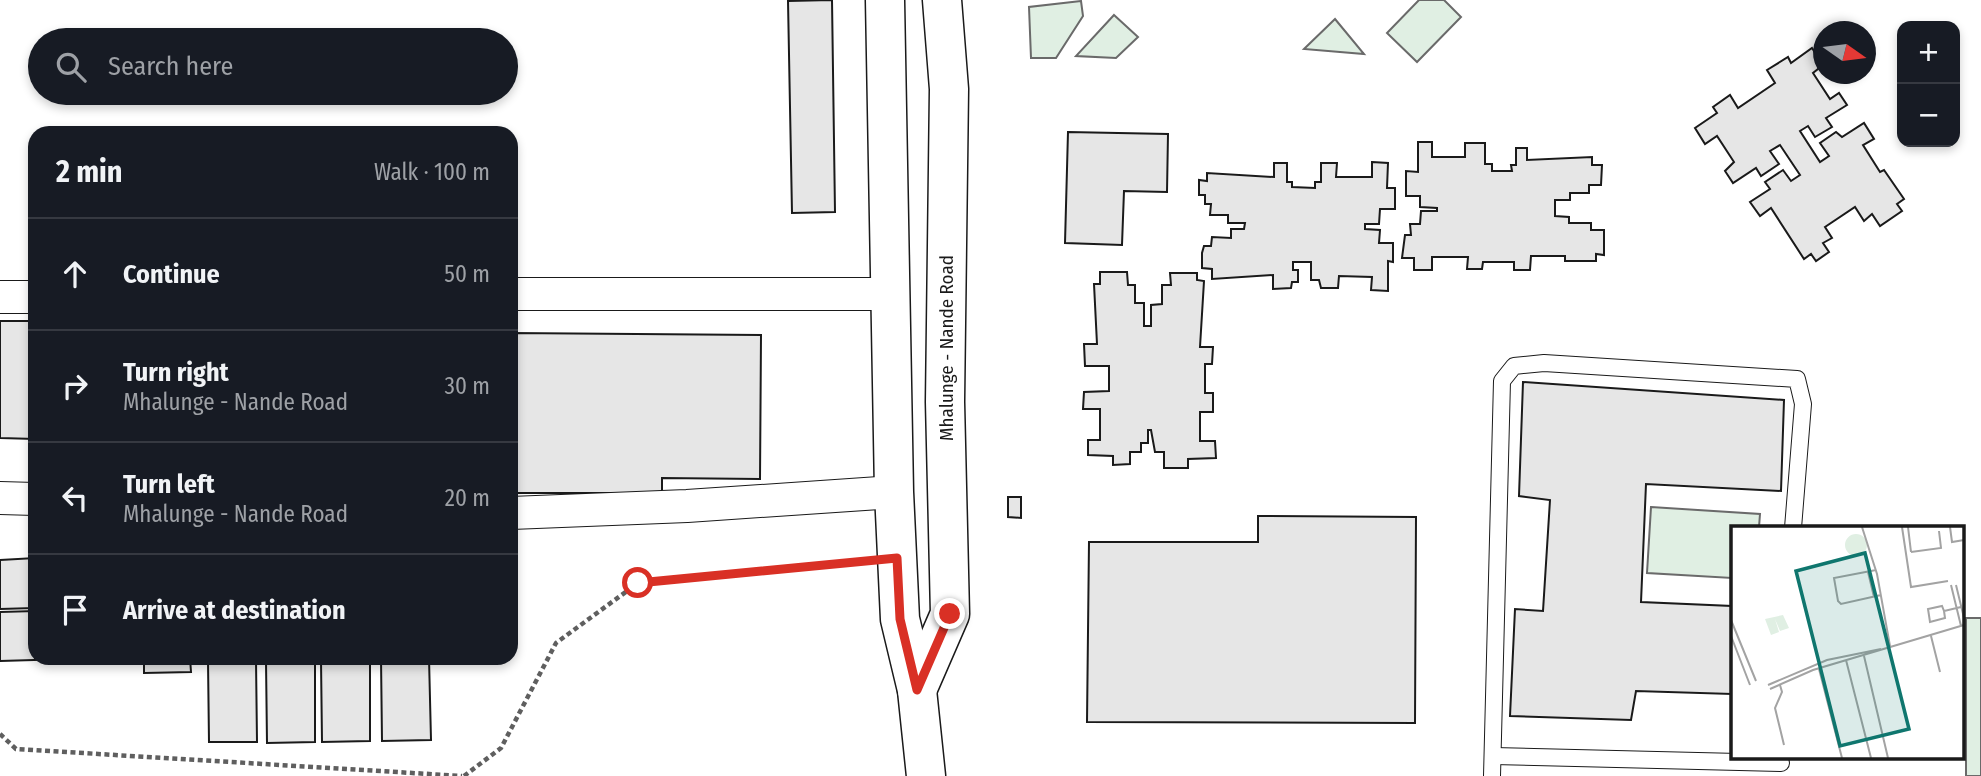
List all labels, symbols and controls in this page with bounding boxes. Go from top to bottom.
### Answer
north arrow [1813,21,1876,84]
map controls [1897,21,1960,147]
button: + [1897,21,1960,84]
search box [28,28,518,105]
icon: search [52,48,90,86]
text: Search here [108,51,233,82]
button: − [1897,84,1960,147]
text: 2 min [56,154,123,190]
text: Walk · 100 m [374,158,490,186]
icon: ahead [56,255,94,293]
street label: Mhalunge - Nande Road [935,255,958,441]
text: Continue [123,259,220,290]
text: 50 m [444,260,490,288]
text: Turn right [123,357,229,388]
icon: right [56,367,94,405]
text: 30 m [445,372,490,400]
text: Mhalunge - Nande Road [123,388,348,416]
text: Turn left [123,469,215,500]
icon: left [56,479,94,517]
text: 20 m [445,484,490,512]
text: Mhalunge - Nande Road [123,500,348,528]
inset map [1731,526,1964,758]
route start [622,567,653,598]
icon: arrive [56,591,94,629]
text: Arrive at destination [123,595,346,626]
route end [934,598,965,629]

